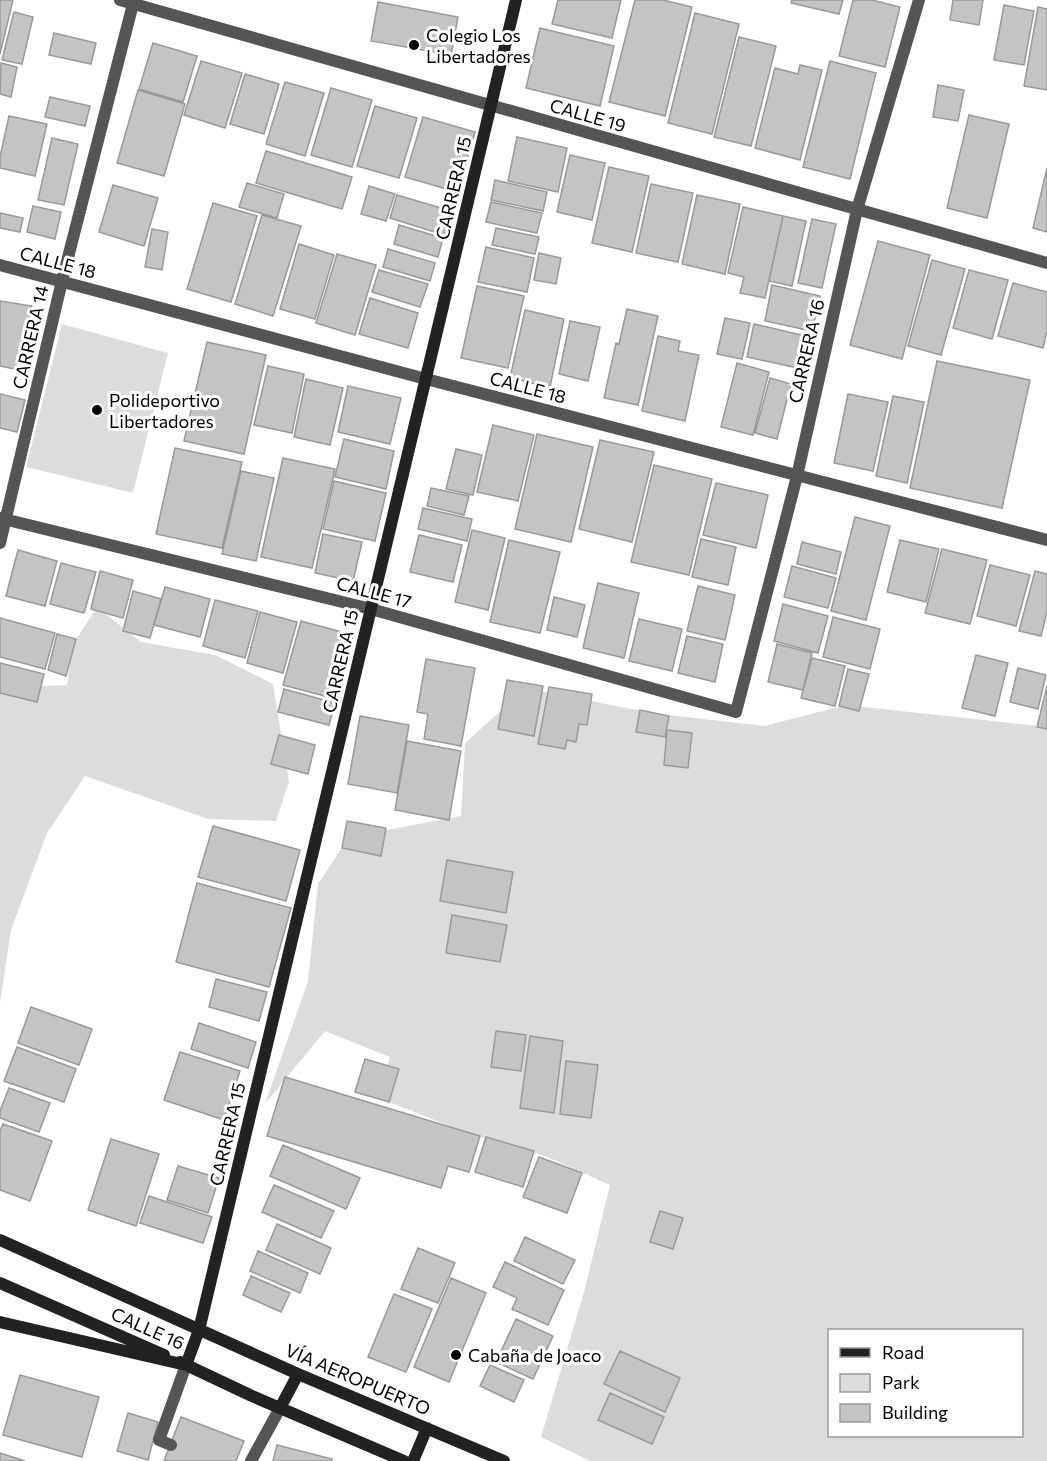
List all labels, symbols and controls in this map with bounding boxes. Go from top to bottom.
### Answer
place label: Colegio Los Libertadores [426,24,531,67]
marker: Colegio Los Libertadores [407,38,421,52]
street label: CALLE 19 [547,94,629,136]
street label: CARRERA 15 [430,134,476,242]
street label: CALLE 18 [17,241,99,283]
street label: CARRERA 14 [7,283,53,391]
street label: CARRERA 16 [783,297,829,405]
street label: CALLE 18 [487,366,569,408]
place label: Polideportivo Libertadores [109,389,220,432]
marker: Polideportivo Libertadores [90,403,104,417]
street label: CALLE 17 [334,571,414,613]
street label: CARRERA 15 [317,607,363,715]
street label: CARRERA 15 [204,1080,250,1188]
street label: CALLE 16 [108,1302,188,1354]
legend [828,1329,1023,1437]
street label: VÍA AEROPUERTO [282,1339,434,1419]
text: Road [882,1341,924,1363]
place label: Cabaña de Joaco [468,1344,601,1366]
marker: Cabaña de Joaco [449,1348,463,1362]
text: Park [882,1371,920,1393]
text: Building [882,1401,948,1423]

